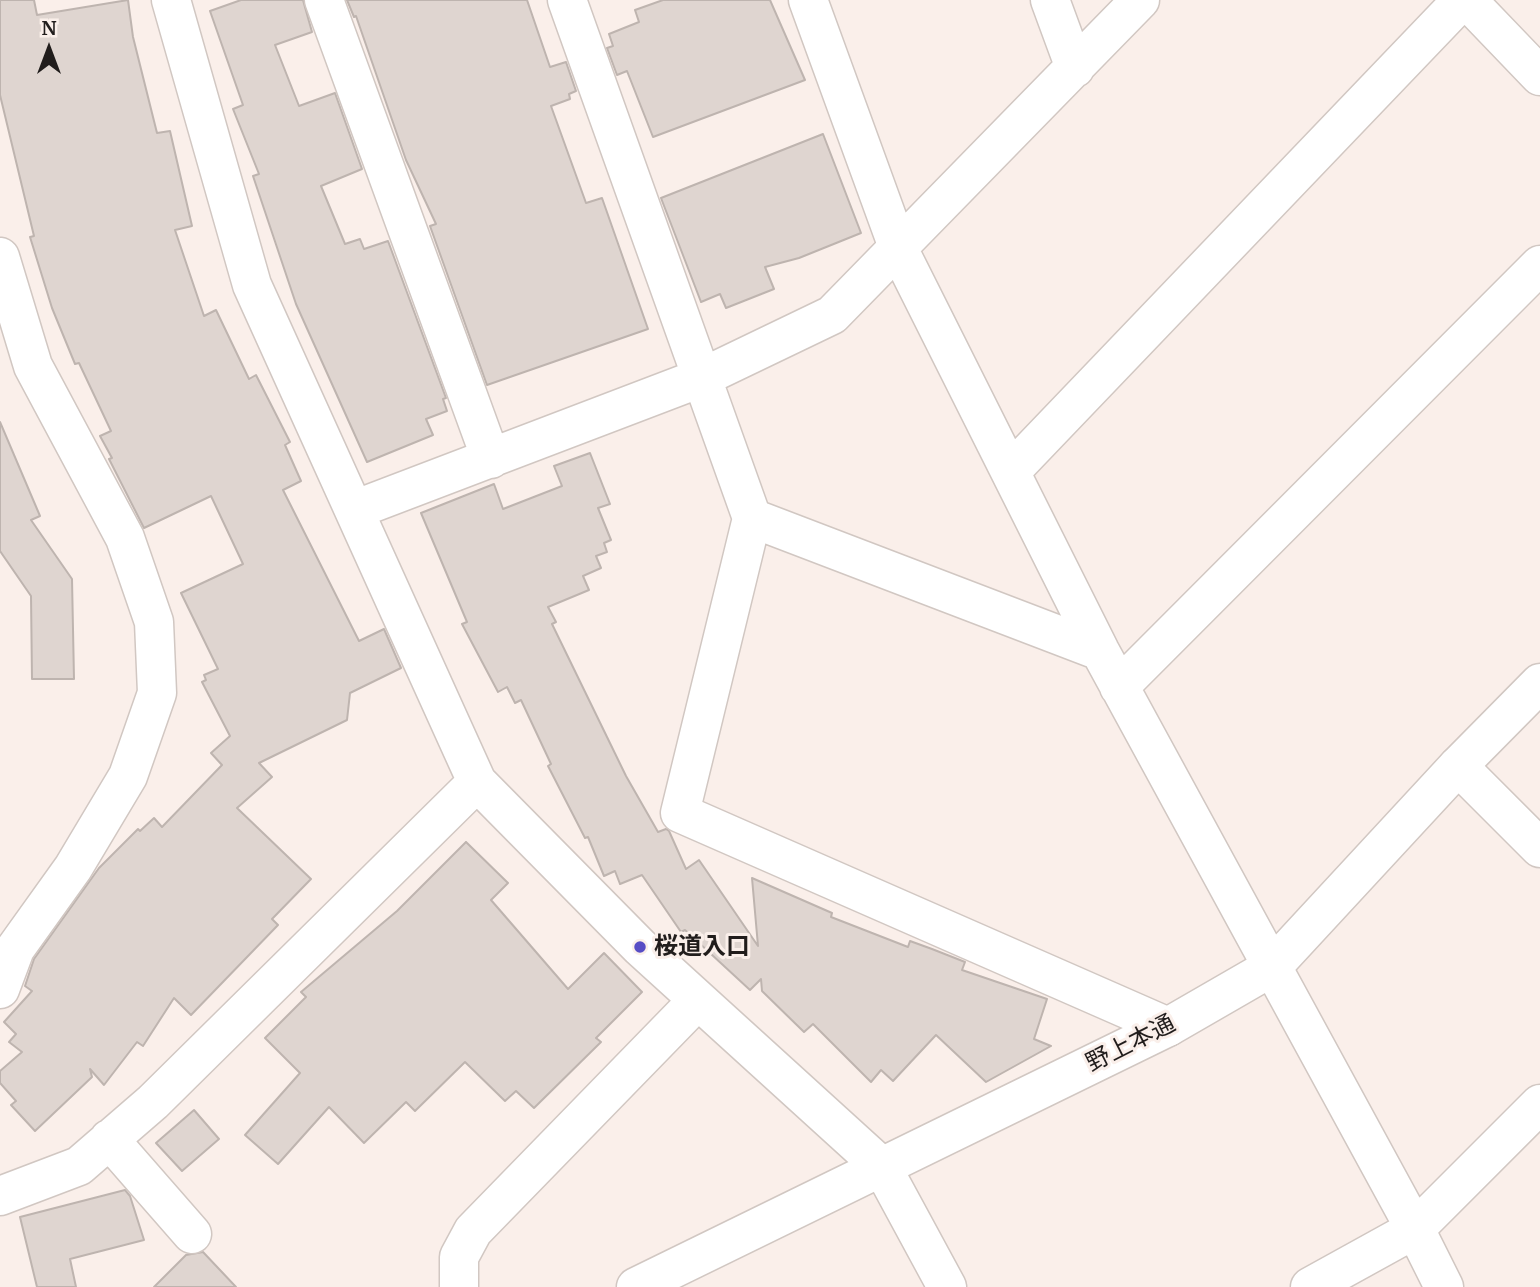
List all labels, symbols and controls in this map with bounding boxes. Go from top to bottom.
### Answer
north arrow [14,14,84,84]
text: N [41,16,57,40]
place label: 桜道入口 [654,933,750,961]
marker: 桜道入口 [632,939,648,955]
street label: 野上本通 [1082,1009,1180,1079]

